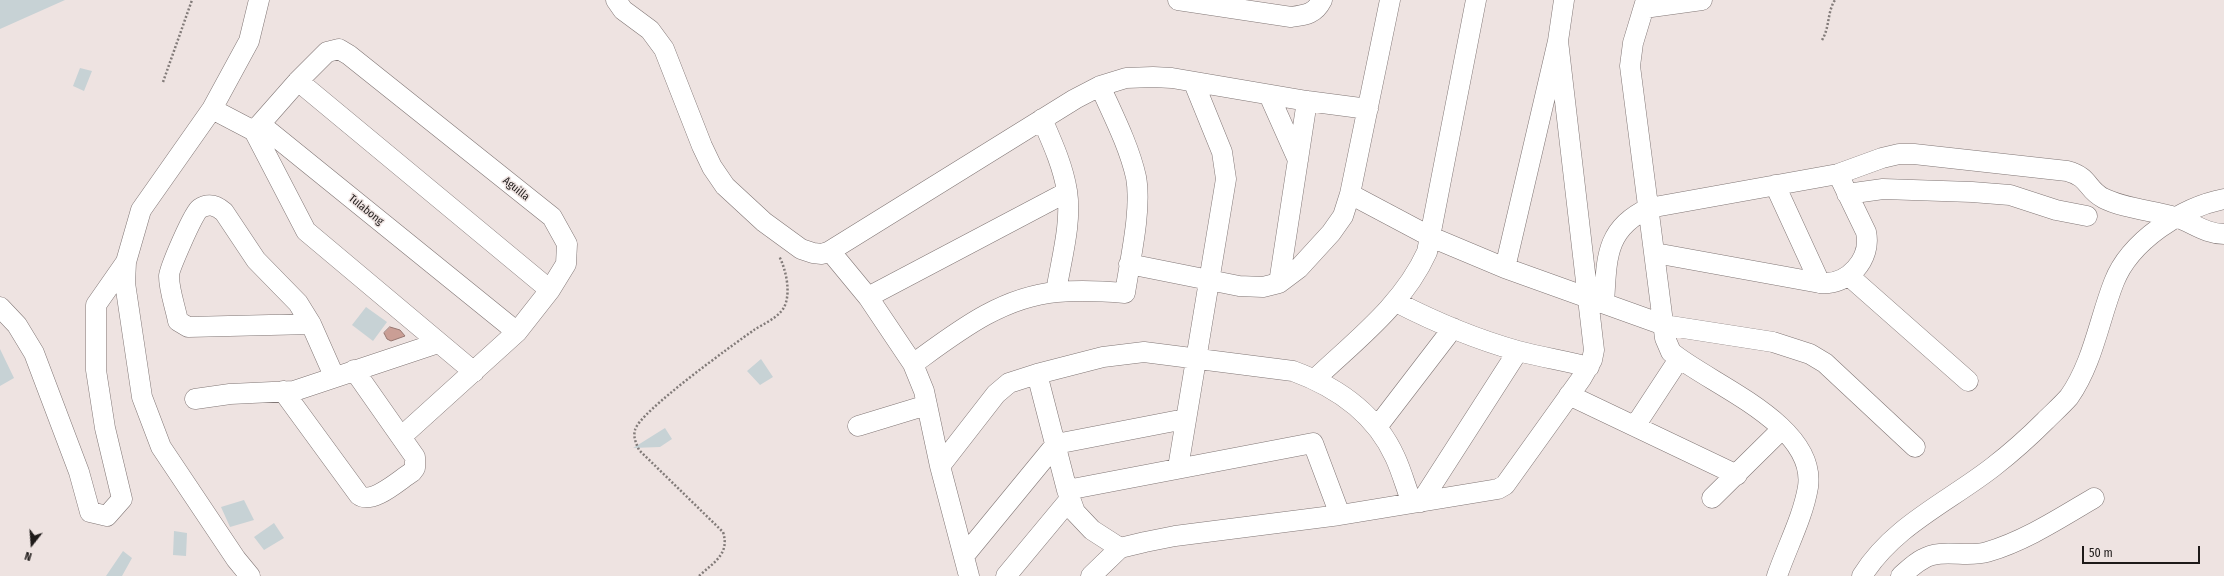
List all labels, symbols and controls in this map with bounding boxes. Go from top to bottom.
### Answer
street label: Aguilla [500,174,532,204]
street label: Tulabong [346,192,386,228]
north arrow [12,524,52,564]
scale bar [2084,538,2202,564]
text: 50 m [2089,546,2113,560]
text: N [23,549,33,563]

